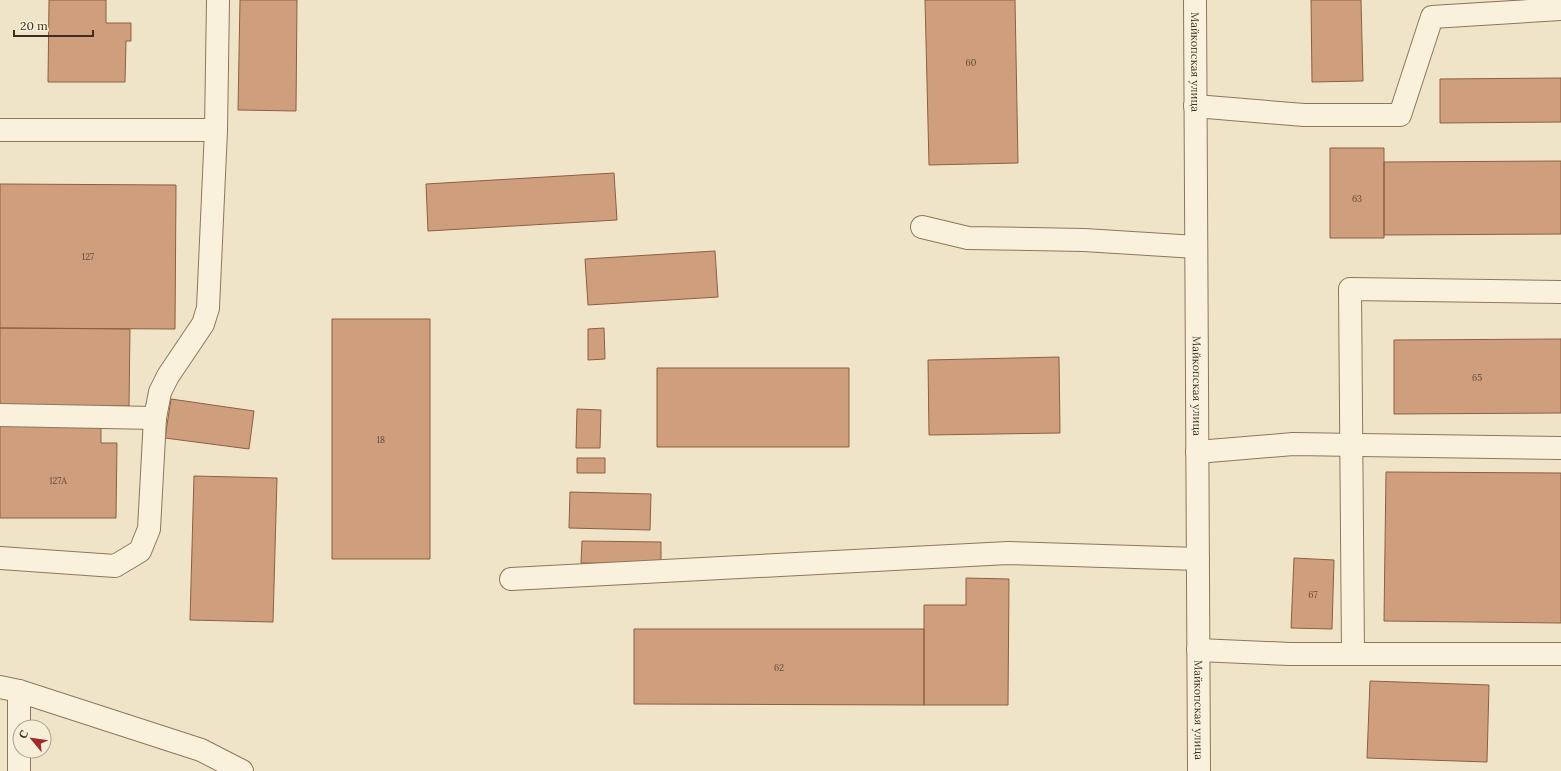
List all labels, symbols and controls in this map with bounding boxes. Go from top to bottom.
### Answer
scale bar [14,12,93,38]
street label: Майкопская улица [1188,12,1203,112]
text: 20 m [20,18,48,33]
house number: 60 [966,57,977,68]
house number: 63 [1352,193,1362,204]
house number: 127 [82,251,94,262]
street label: Майкопская улица [1190,336,1204,436]
house number: 65 [1472,372,1482,383]
house number: 18 [377,434,385,445]
house number: 127А [49,475,67,486]
house number: 67 [1308,589,1318,600]
street label: Майкопская улица [1191,660,1206,760]
house number: 62 [774,662,784,673]
north arrow [12,719,52,759]
text: С [15,727,31,741]

